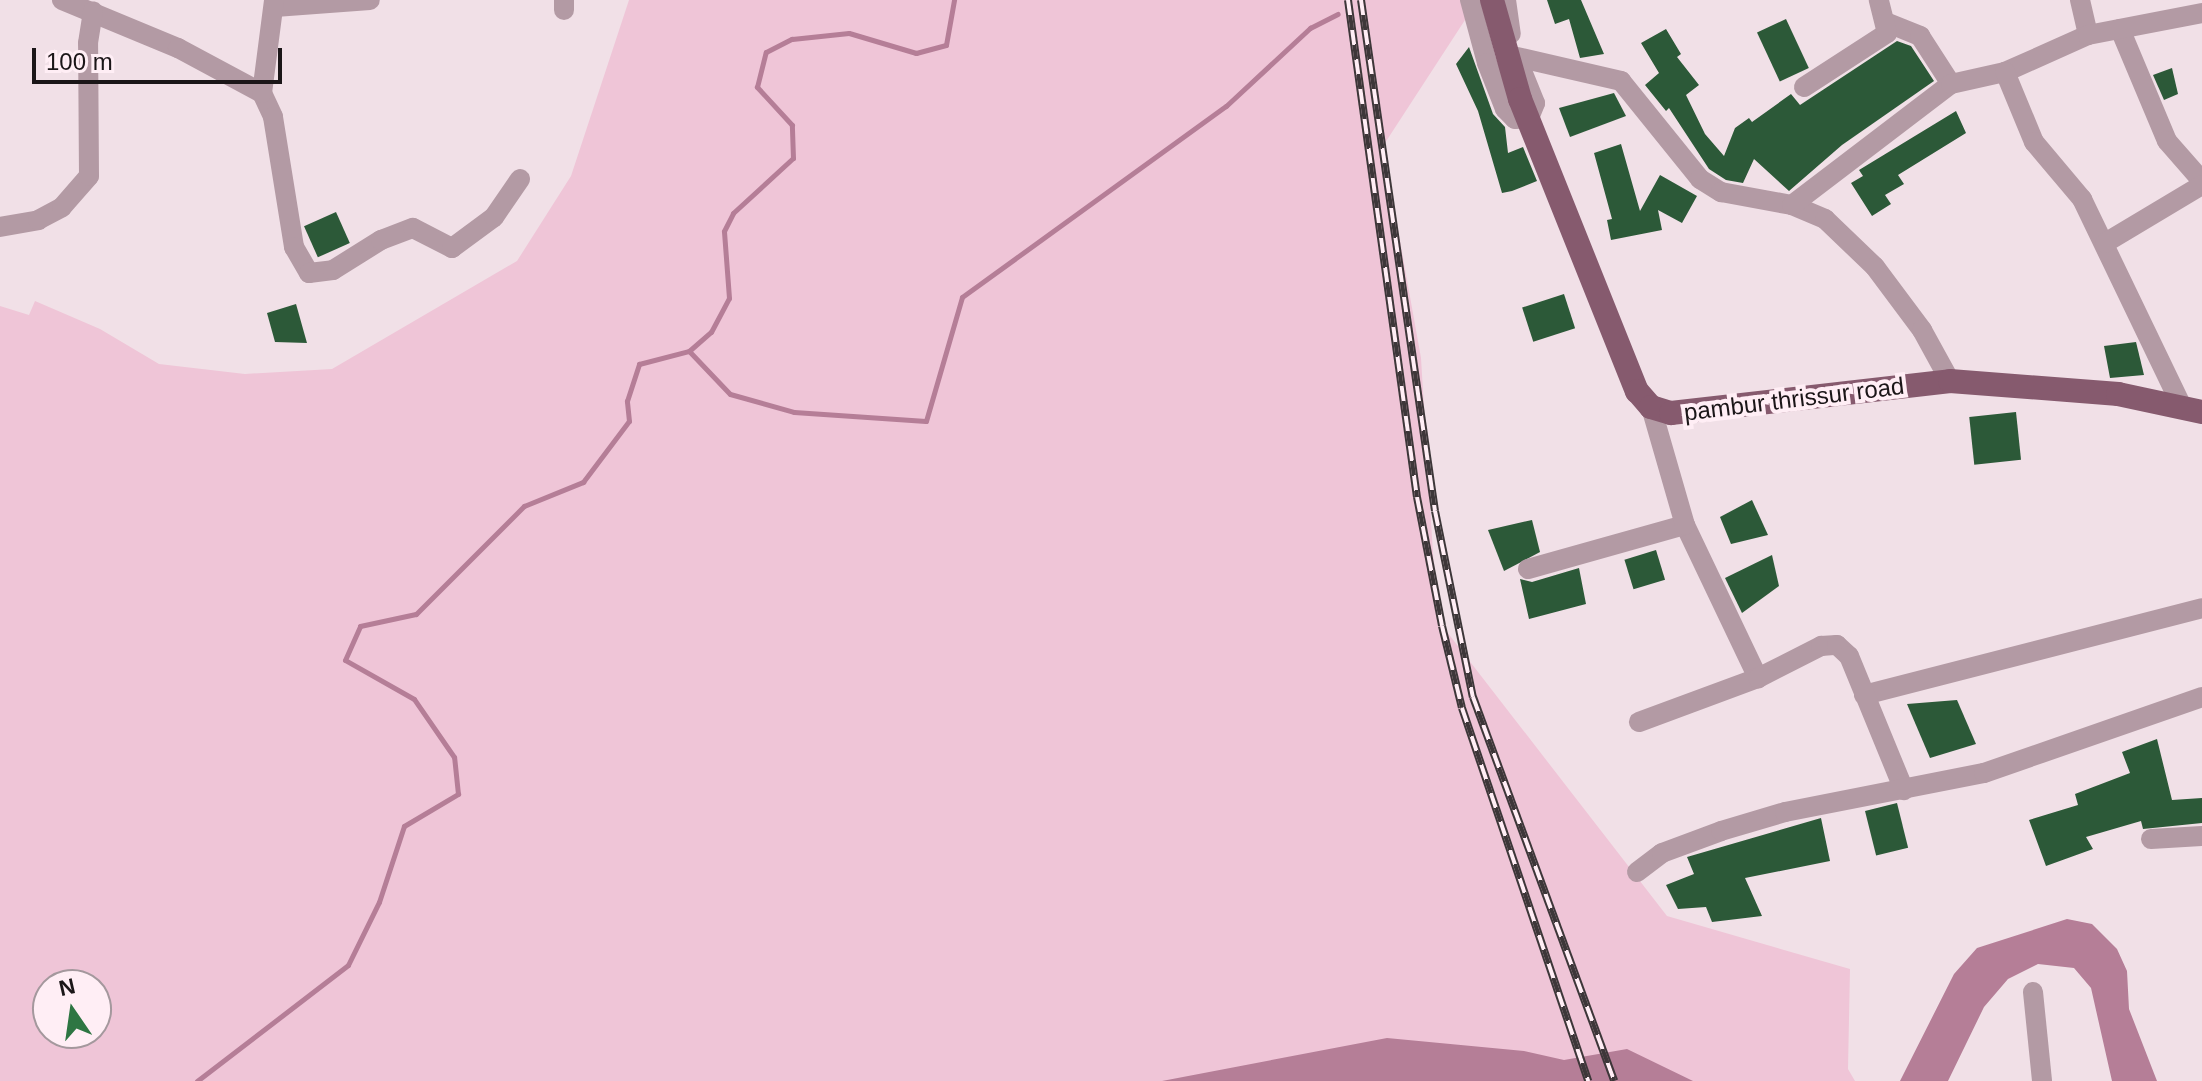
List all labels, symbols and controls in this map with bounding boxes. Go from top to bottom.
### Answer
scale bar [36,32,286,82]
text: 100 m [46,48,113,75]
street label: pambur thrissur road [1682,371,1906,427]
north arrow [32,969,112,1049]
text: N [56,973,77,1001]

